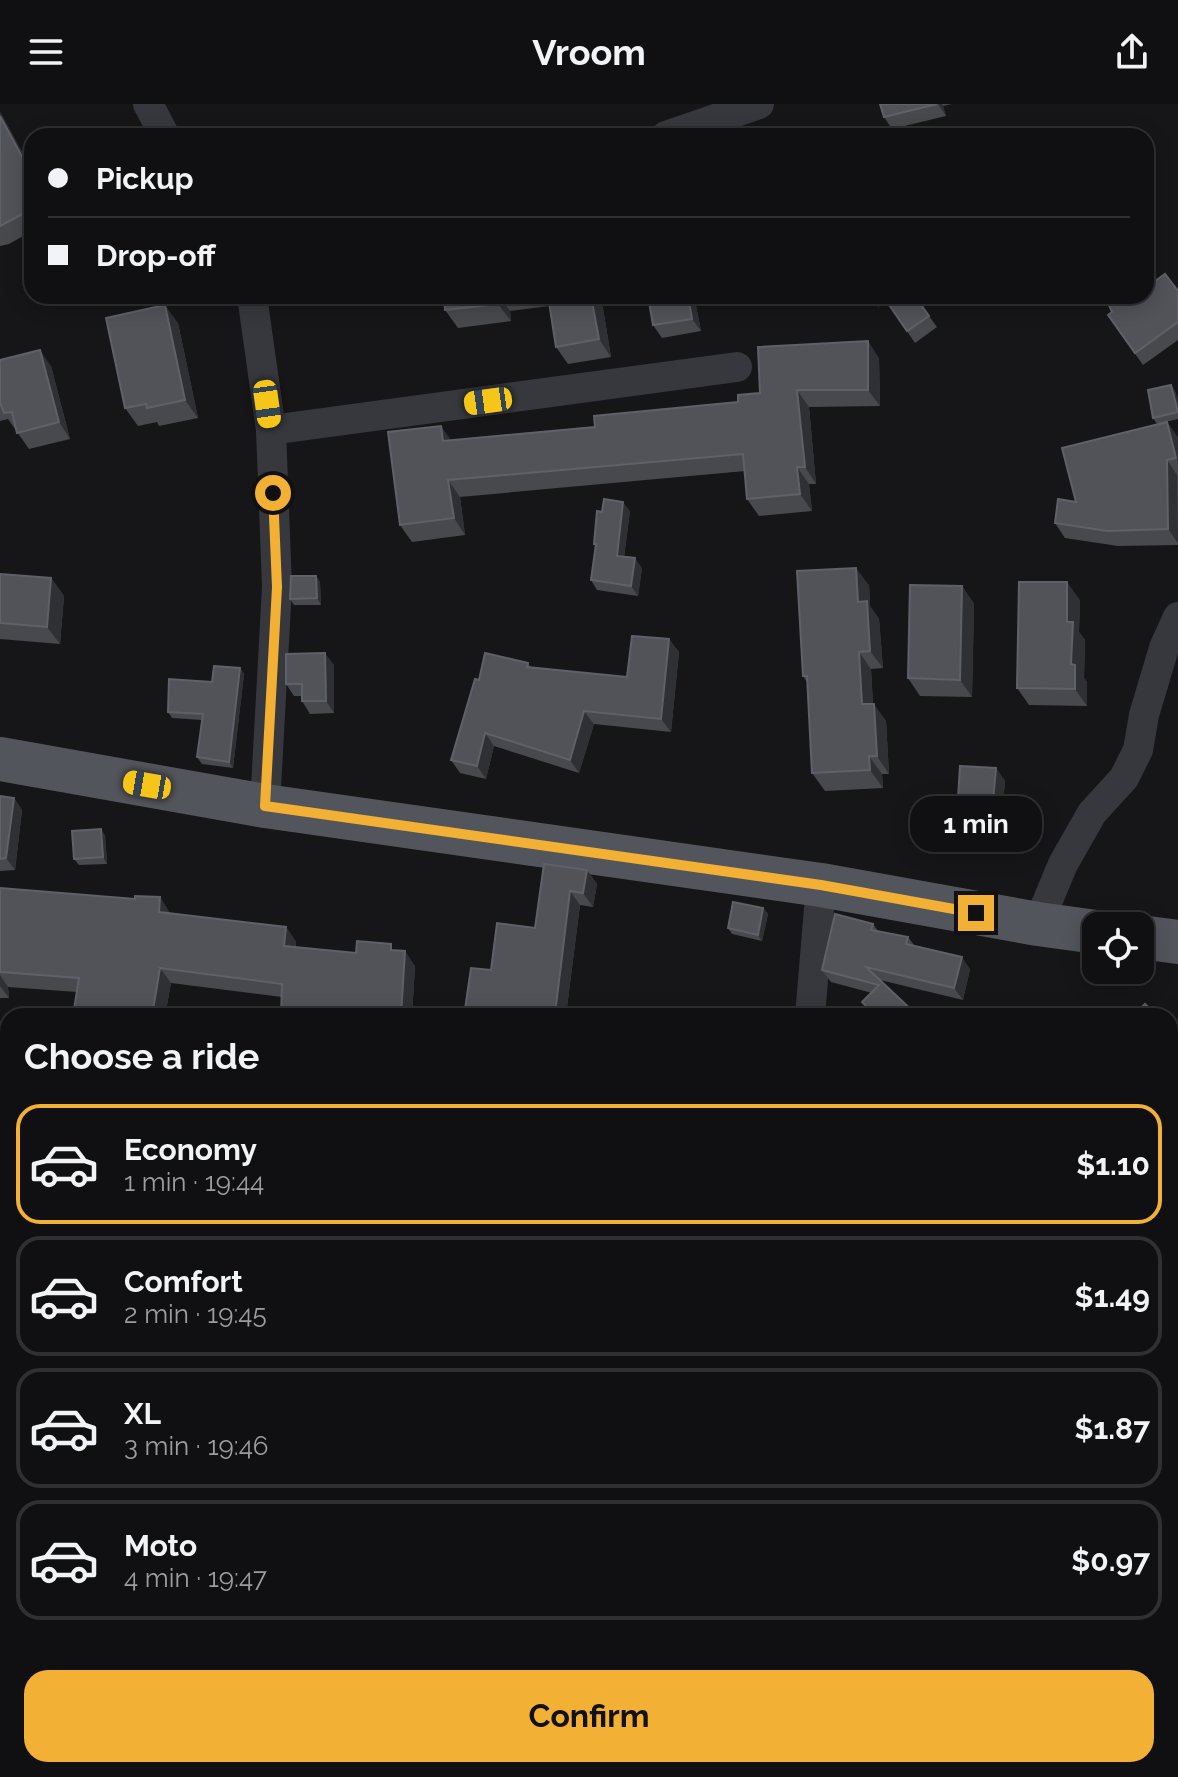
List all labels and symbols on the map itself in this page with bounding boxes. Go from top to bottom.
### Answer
car [252,379,282,429]
car [463,386,513,416]
route start [255,475,291,511]
car [121,769,173,801]
callout: 1 min [910,797,1042,853]
route end [958,895,994,931]

